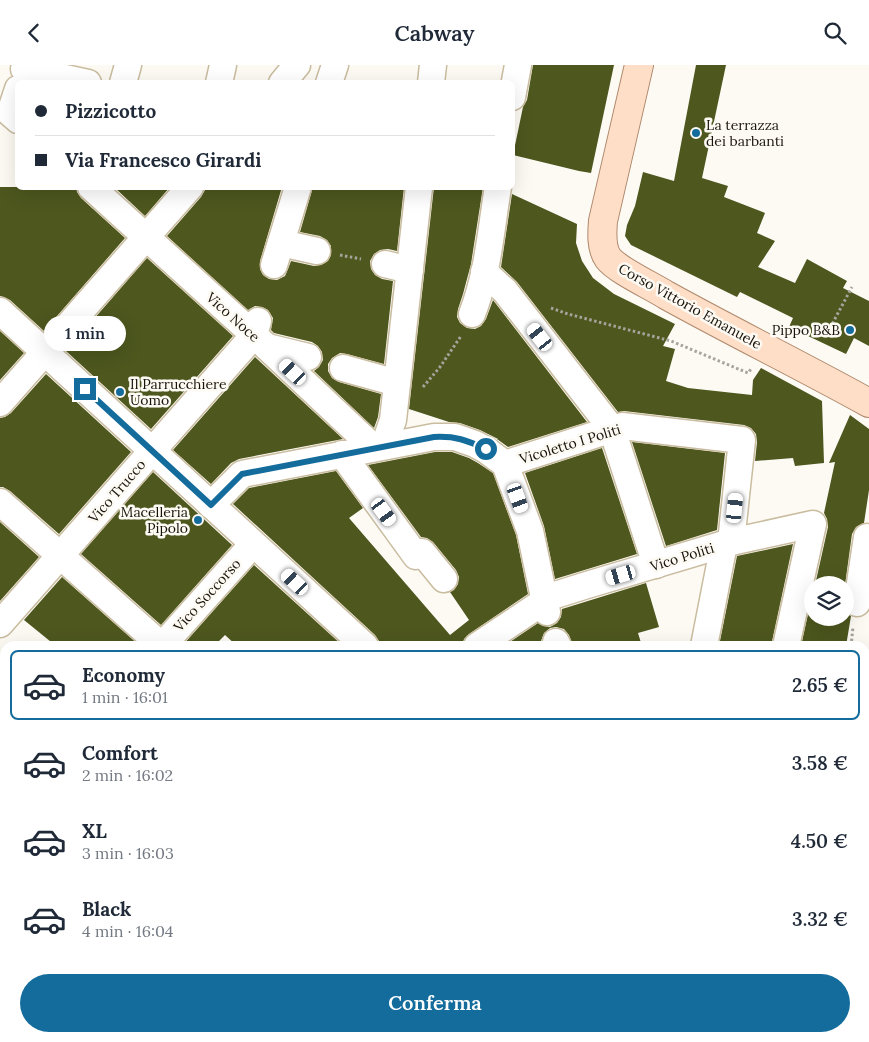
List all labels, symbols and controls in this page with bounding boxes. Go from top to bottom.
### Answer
icon: back [20,19,48,47]
text: Cabway [394,19,475,47]
icon: search [821,19,849,47]
text: Pizzicotto [65,99,156,123]
place label: La terrazza dei barbanti [706,116,784,150]
marker: La terrazza dei barbanti [690,127,702,139]
text: Via Francesco Girardi [65,148,262,172]
street label: Corso Vittorio Emanuele [615,259,765,353]
street label: Vico Noce [202,288,264,346]
callout: 1 min [44,317,126,351]
car [524,321,555,353]
place label: Pippo B&B [772,321,840,339]
text: 1 min [65,323,105,343]
marker: Pippo B&B [844,324,856,336]
car [276,356,309,388]
place label: Il Parrucchiere Uomo [130,375,227,409]
route end [74,378,96,400]
marker: Il Parrucchiere Uomo [114,386,126,398]
street label: Vicoletto I Politi [516,420,623,468]
route start [475,438,497,460]
street label: Vico Trucco [84,456,149,527]
car [505,481,530,515]
car [725,492,744,524]
car [369,495,398,529]
place label: Macelleria Pipolo [121,503,188,537]
marker: Macelleria Pipolo [192,514,204,526]
street label: Vico Politi [647,539,716,576]
street label: Vico Soccorso [169,555,244,636]
car [604,564,637,586]
car [278,566,311,598]
map controls [804,576,854,626]
button: layers [804,576,854,626]
icon: car [22,663,67,708]
text: Economy [82,663,165,687]
text: 2.65 € [792,673,848,697]
text: 1 min · 16:01 [82,687,168,707]
icon: car [22,741,67,786]
text: Comfort [82,741,158,765]
text: 3.58 € [792,751,848,775]
text: 2 min · 16:02 [82,765,173,785]
icon: car [22,819,67,864]
text: XL [82,819,107,843]
text: 4.50 € [791,829,848,853]
text: 3 min · 16:03 [82,843,174,863]
icon: car [22,897,67,942]
text: Black [82,897,131,921]
text: 3.32 € [792,907,848,931]
text: 4 min · 16:04 [82,921,174,941]
button: Conferma [20,974,850,1032]

